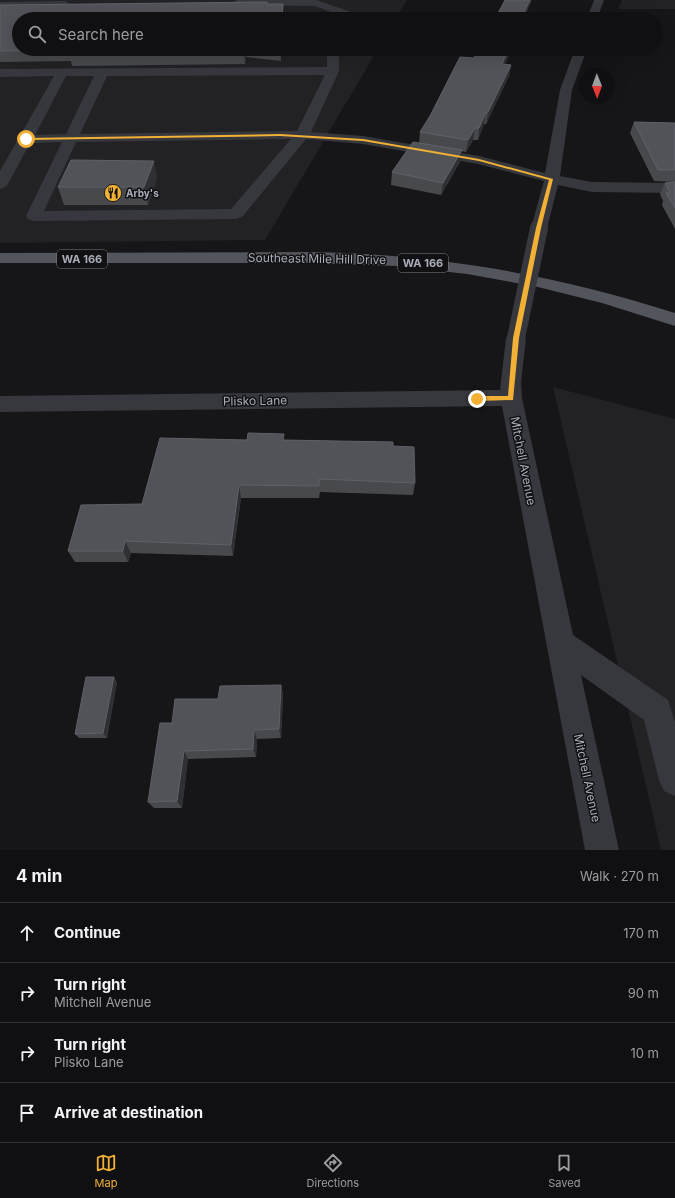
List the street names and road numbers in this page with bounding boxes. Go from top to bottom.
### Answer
road number: WA 166 [57,250,107,268]
street label: Southeast Mile Hill Drive [248,250,386,267]
road number: WA 166 [398,254,448,272]
street label: Plisko Lane [223,392,287,409]
street label: Mitchell Avenue [508,415,539,506]
street label: Mitchell Avenue [571,732,604,823]

